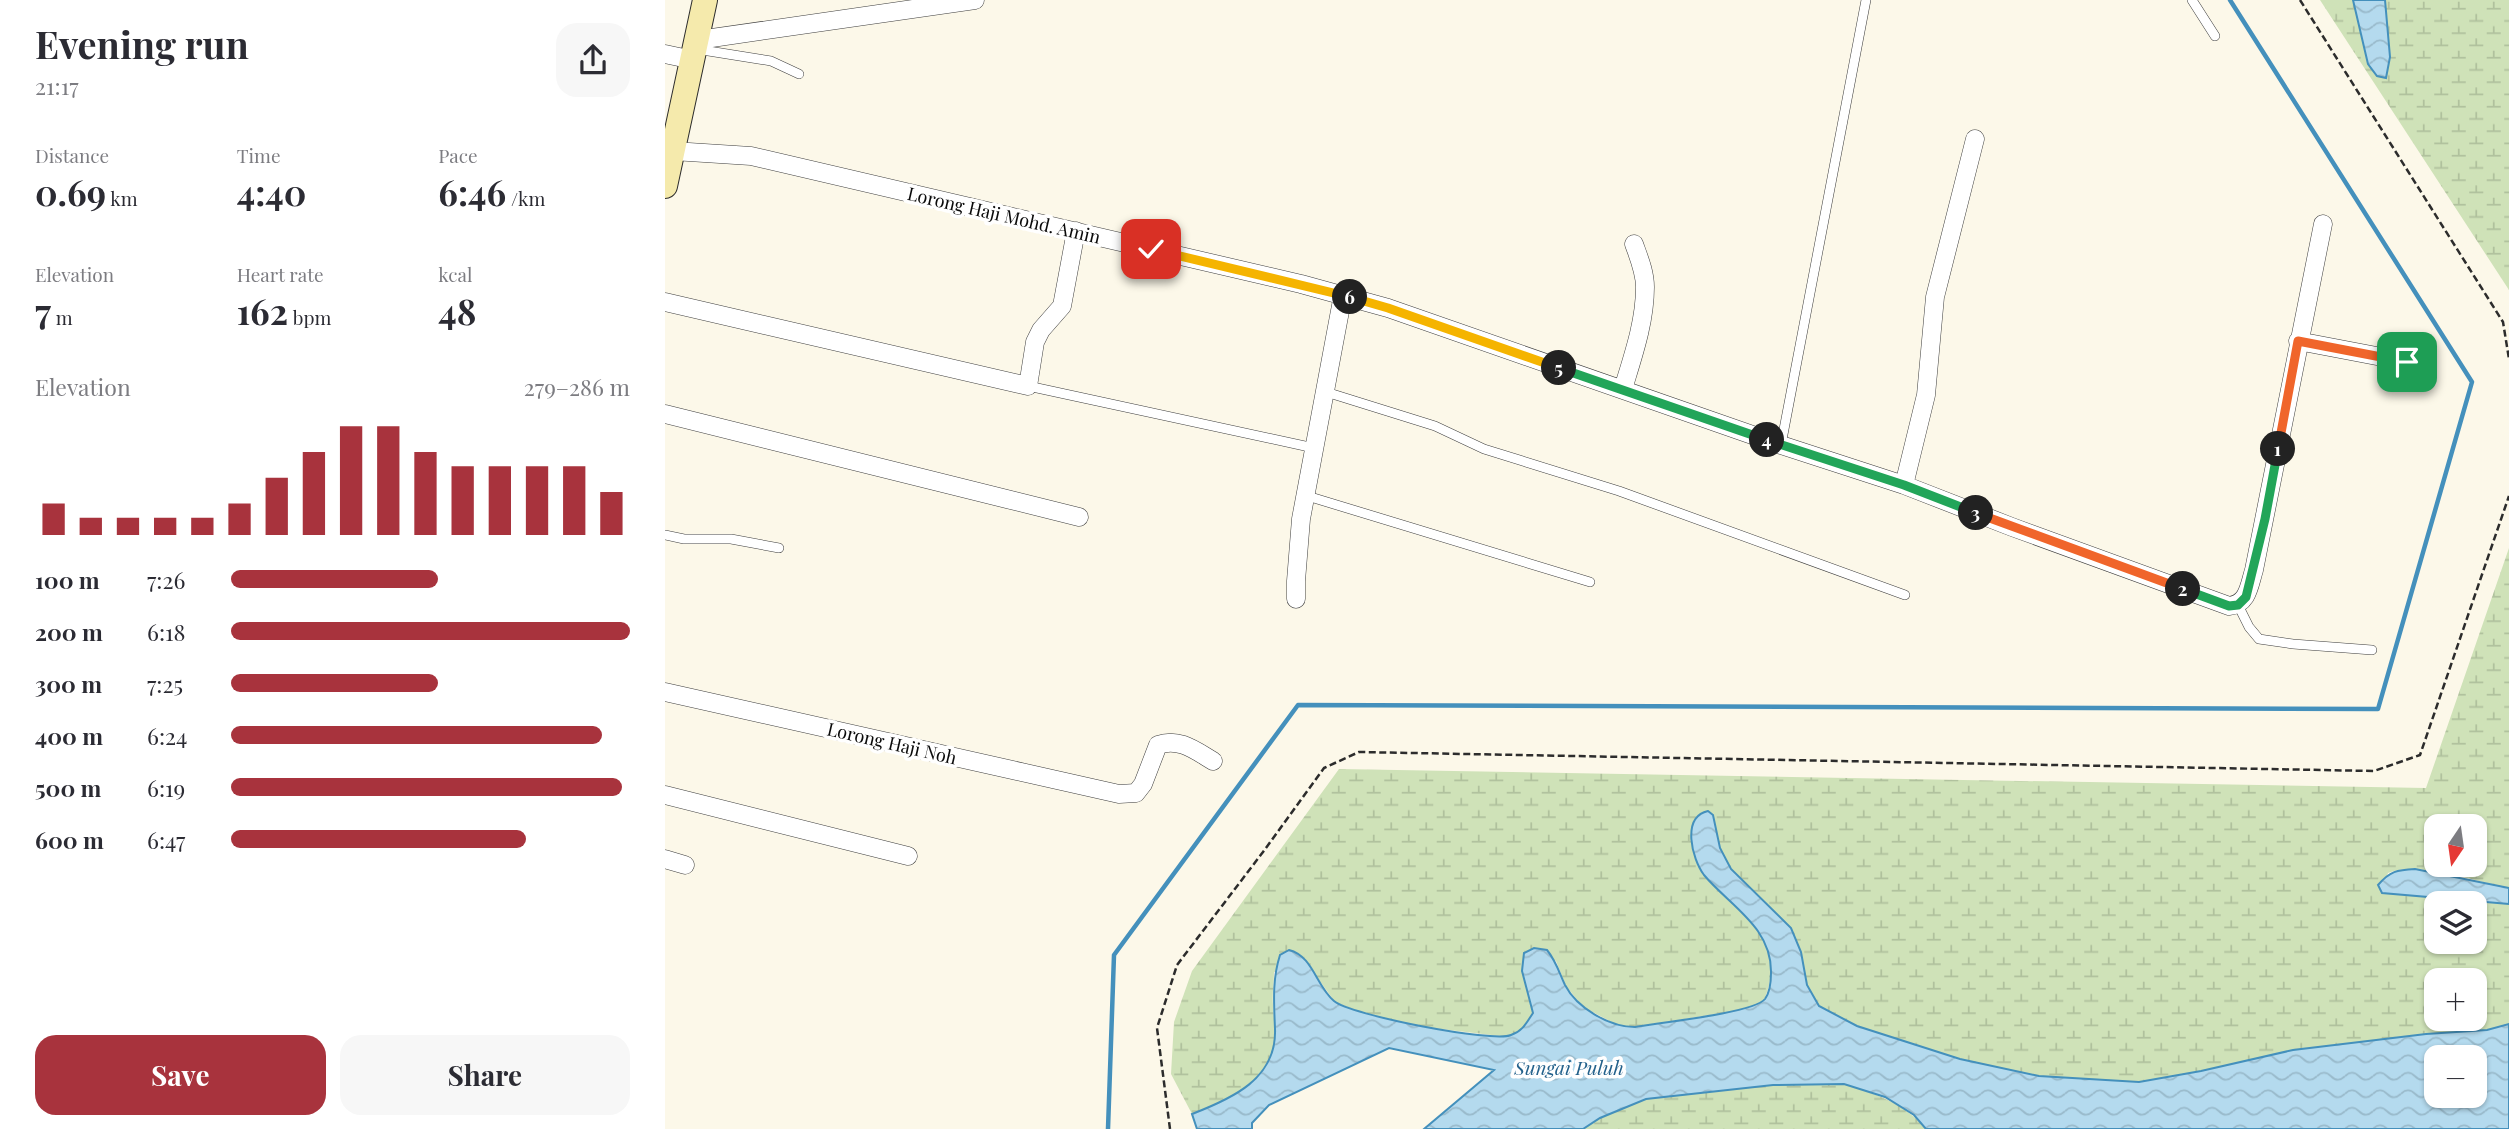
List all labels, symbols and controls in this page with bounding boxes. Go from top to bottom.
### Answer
text: Evening run [35,18,249,69]
button: share [556,23,630,97]
text: 21:17 [35,70,79,101]
text: Distance [35,142,109,168]
text: Time [237,142,281,168]
text: Pace [438,142,478,168]
text: 0.69 [35,168,106,215]
text: 4:40 [237,168,306,215]
text: 6:46 [438,168,506,215]
street label: Lorong Haji Mohd. Amin [905,181,1103,249]
text: km [106,185,138,211]
text: /km [506,185,545,211]
pin [1121,219,1181,279]
icon: check [1132,230,1170,268]
text: Elevation [35,261,114,287]
text: Heart rate [237,261,324,287]
text: kcal [438,261,472,287]
pin: 6 [1333,280,1367,314]
text: 6 [1344,283,1355,309]
text: 7 [35,287,51,334]
text: 162 [237,287,288,334]
text: 48 [438,287,476,334]
text: m [51,304,73,330]
text: bpm [288,304,331,330]
pin [2377,332,2437,392]
icon: arrive [2388,343,2426,381]
pin: 5 [1541,350,1577,386]
text: 5 [1554,354,1563,380]
text: Elevation [35,371,131,402]
text: 279–286 m [524,371,630,402]
pin: 4 [1749,422,1785,458]
text: 4 [1761,426,1772,452]
pin: 1 [2261,432,2295,466]
text: 1 [2274,435,2281,461]
pin: 3 [1959,496,1993,530]
text: 3 [1971,499,1980,525]
text: 100 m [35,564,100,595]
text: 7:26 [147,564,185,595]
pin: 2 [2165,572,2201,606]
text: 2 [2178,575,2187,601]
text: 200 m [35,616,103,647]
text: 6:18 [147,616,185,647]
text: 300 m [35,668,102,699]
text: 7:25 [147,668,183,699]
street label: Lorong Haji Noh [825,716,960,770]
text: 400 m [35,720,103,751]
text: 6:24 [147,720,187,751]
text: 500 m [35,772,101,803]
text: 6:19 [147,772,185,803]
north arrow [2424,814,2487,877]
map controls [2424,814,2487,1108]
text: 600 m [35,824,104,855]
text: 6:47 [147,824,185,855]
button: layers [2424,891,2487,954]
button: + [2424,968,2487,1031]
button: Save [35,1035,326,1115]
button: Share [340,1035,630,1115]
button: − [2424,1045,2487,1108]
water label: Sungai Puluh [1513,1054,1624,1080]

